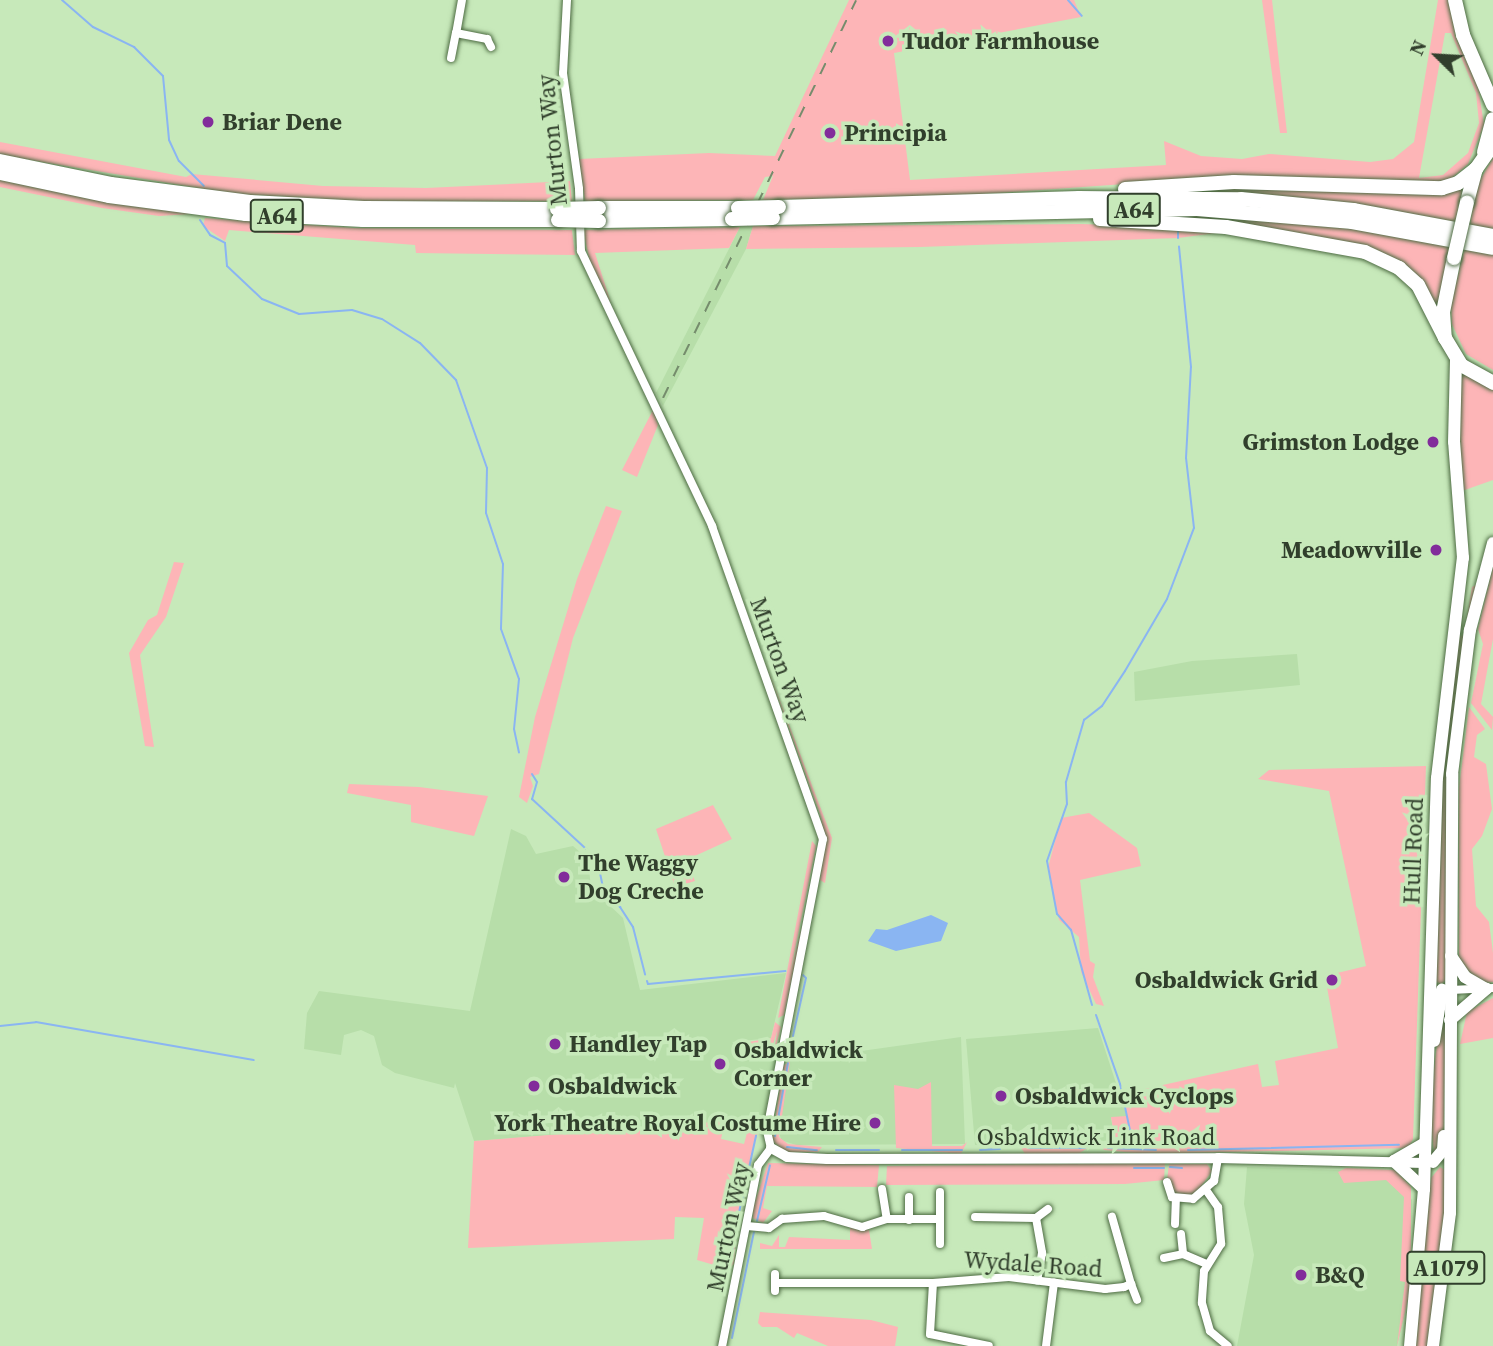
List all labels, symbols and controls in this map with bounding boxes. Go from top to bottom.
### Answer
north arrow [1402,21,1472,91]
place label: Tudor Farmhouse [902,27,1099,55]
marker: Tudor Farmhouse [880,33,896,49]
text: N [1403,36,1433,59]
street label: Murton Way [531,73,573,207]
place label: Briar Dene [222,108,342,136]
marker: Briar Dene [200,114,216,130]
place label: Principia [844,119,947,147]
marker: Principia [822,125,838,141]
road number: A64 [1106,190,1162,230]
road number: A64 [249,196,305,236]
place label: Grimston Lodge [1243,428,1419,456]
marker: Grimston Lodge [1425,434,1441,450]
place label: Meadowville [1281,536,1422,564]
marker: Meadowville [1428,542,1444,558]
street label: Murton Way [744,593,816,727]
street label: Hull Road [1397,797,1429,905]
place label: The Waggy Dog Creche [578,849,704,905]
marker: The Waggy Dog Creche [556,869,572,885]
place label: Osbaldwick Grid [1135,966,1318,994]
marker: Osbaldwick Grid [1324,972,1340,988]
place label: Handley Tap [569,1030,707,1058]
marker: Handley Tap [547,1036,563,1052]
place label: Osbaldwick Corner [734,1036,863,1092]
marker: Osbaldwick Corner [712,1056,728,1072]
place label: Osbaldwick [548,1072,677,1100]
marker: Osbaldwick [526,1078,542,1094]
place label: Osbaldwick Cyclops [1015,1082,1234,1110]
marker: Osbaldwick Cyclops [993,1088,1009,1104]
place label: York Theatre Royal Costume Hire [494,1109,861,1137]
marker: York Theatre Royal Costume Hire [867,1115,883,1131]
street label: Osbaldwick Link Road [977,1123,1215,1151]
street label: Murton Way [700,1159,756,1295]
street label: Wydale Road [963,1245,1103,1283]
road number: A1079 [1406,1248,1486,1288]
place label: B&Q [1315,1261,1365,1289]
marker: B&Q [1293,1267,1309,1283]

